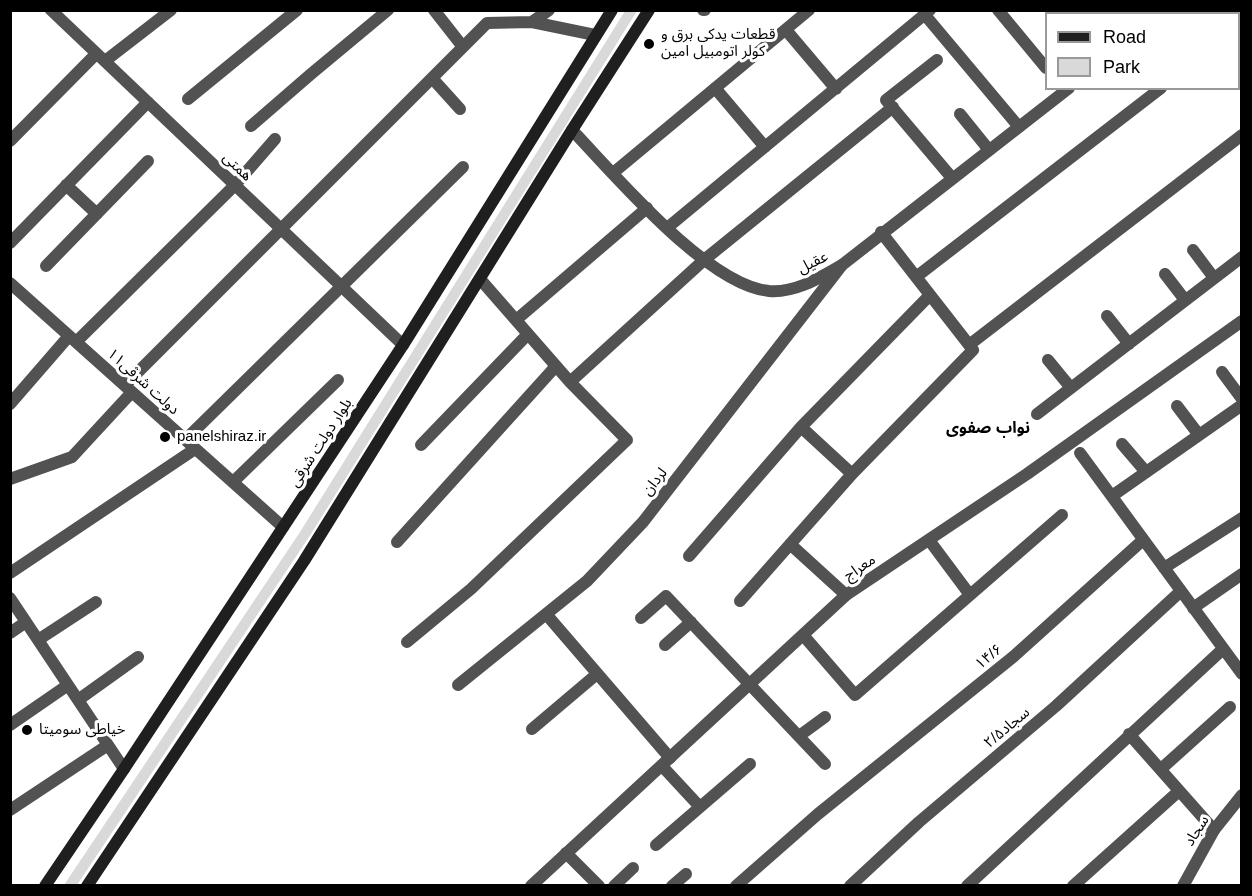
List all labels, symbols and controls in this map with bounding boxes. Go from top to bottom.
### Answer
legend [1045,12,1240,90]
place label: قطعات یدکی برق و کولر اتومبیل امین [661,26,775,61]
text: Road [1103,27,1146,47]
marker: قطعات یدکی برق و کولر اتومبیل امین [642,37,656,51]
text: Park [1103,57,1140,77]
street label: همتی [219,149,255,185]
street label: عقیل [795,248,831,278]
street label: ۱۱دولت شرقی [103,345,183,419]
street label: بلوار دولت شرقی [286,395,356,491]
district label: نواب صفوی [946,419,1030,439]
place label: panelshiraz.ir [177,428,266,446]
marker: panelshiraz.ir [158,430,172,444]
street label: لردان [639,464,671,500]
street label: معراج [841,551,879,585]
street label: ۱۴/۶ [972,641,1006,673]
street label: ۲/۵سجاد [980,704,1034,752]
place label: خیاطی سومیتا [39,721,125,739]
marker: خیاطی سومیتا [20,723,34,737]
street label: سجاد [1181,812,1213,850]

